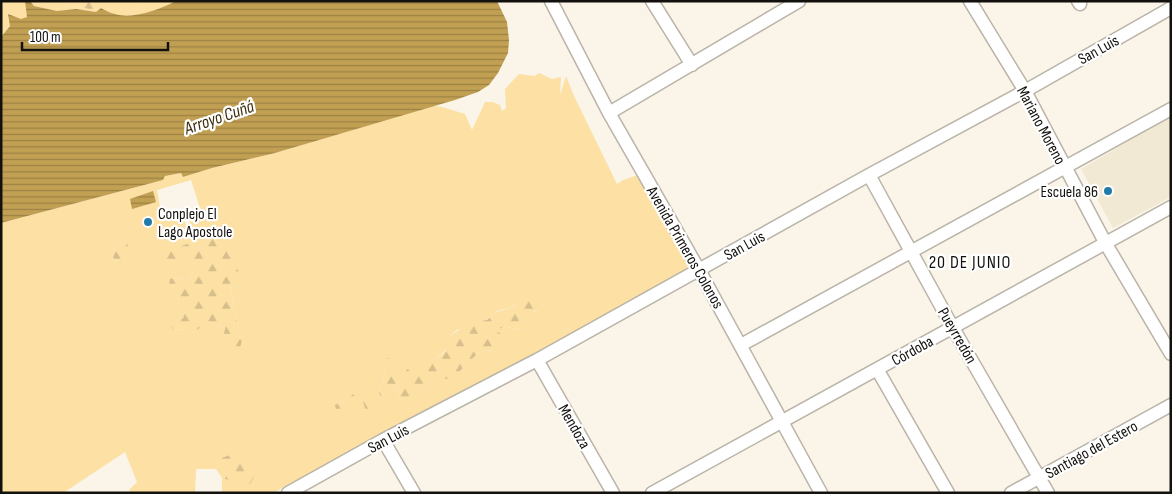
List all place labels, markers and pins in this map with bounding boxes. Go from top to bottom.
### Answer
place label: Escuela 86 [1040,183,1098,202]
marker: Escuela 86 [1102,185,1114,197]
place label: Conplejo El Lago Apostole [158,205,233,242]
marker: Conplejo El Lago Apostole [142,216,154,228]

